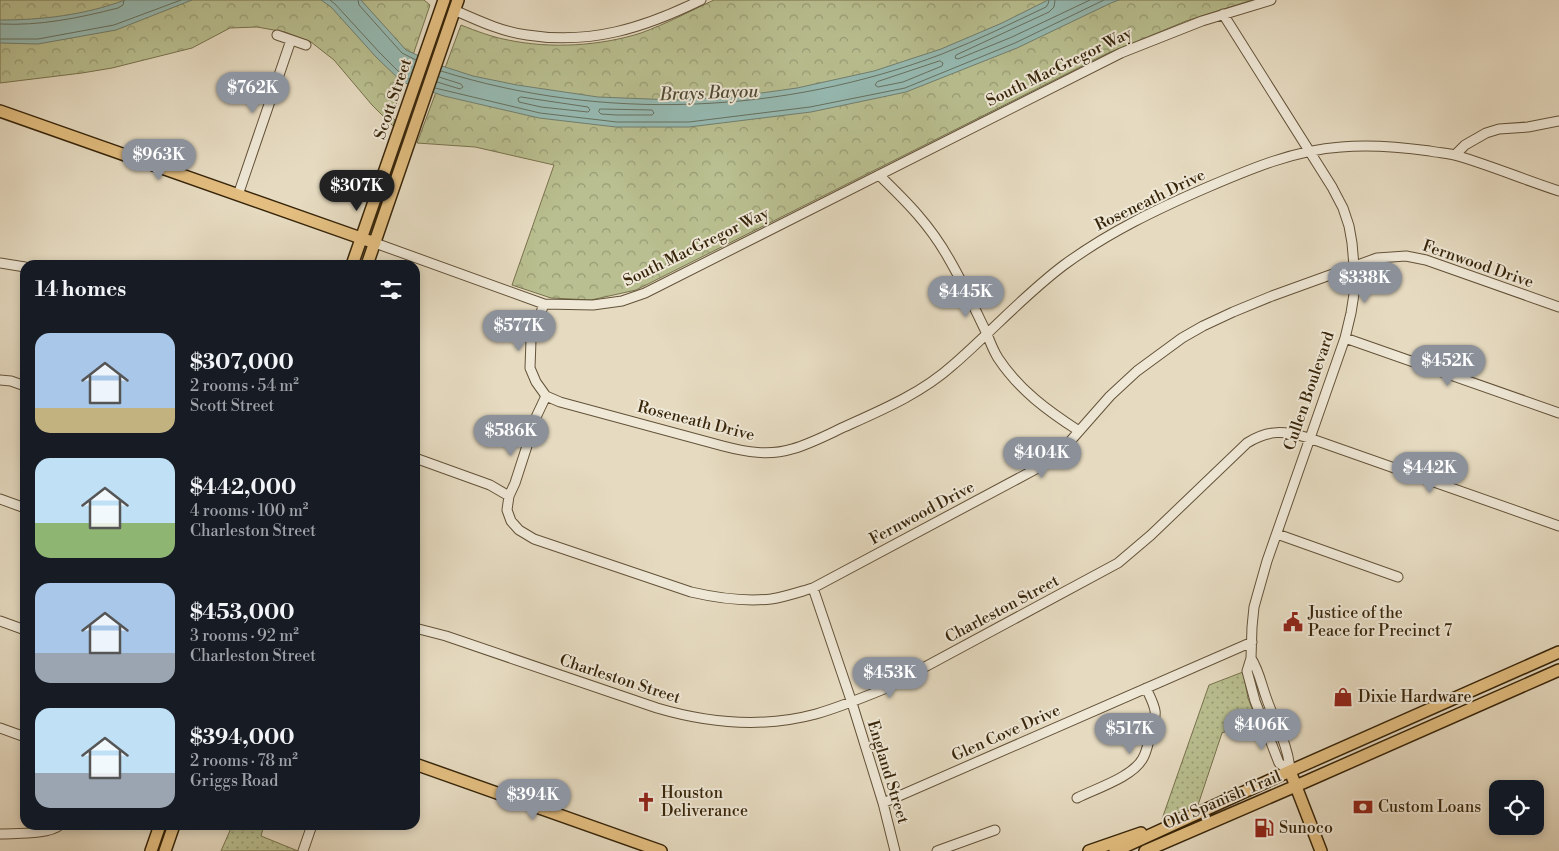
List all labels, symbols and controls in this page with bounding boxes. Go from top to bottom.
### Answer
street label: South MacGregor Way [983,23,1135,111]
street label: Scott Street [370,56,416,142]
pin: $762K [218,72,288,114]
text: $762K [227,78,279,98]
water label: Brays Bayou [658,80,760,106]
pin: $963K [124,138,194,181]
text: $963K [133,145,185,165]
street label: Roseneath Drive [1092,165,1208,235]
pin: $307K [322,170,392,212]
text: $307K [330,176,384,196]
street label: South MacGregor Way [620,203,772,291]
street label: Fernwood Drive [1420,236,1536,292]
pin: $338K [1330,262,1400,304]
text: $338K [1339,268,1391,288]
icon: filters [377,276,405,304]
pin: $445K [931,276,1001,318]
text: 14 homes [35,277,126,303]
text: $445K [939,282,993,302]
pin: $577K [484,310,554,352]
text: $577K [494,316,544,336]
street label: Cullen Boulevard [1279,329,1339,453]
pin: $452K [1413,344,1483,387]
text: $307,000 [190,350,294,376]
text: $452K [1421,351,1475,371]
icon: home [75,353,135,413]
text: 2 rooms · 54 m² [190,376,299,396]
text: Scott Street [190,396,274,416]
street label: Roseneath Drive [635,397,757,445]
pin: $586K [476,414,546,457]
text: $586K [485,421,537,441]
pin: $404K [1007,436,1077,479]
text: $404K [1014,443,1070,463]
pin: $442K [1395,452,1465,494]
text: $442K [1403,458,1457,478]
text: $442,000 [190,475,296,501]
street label: Fernwood Drive [866,477,978,549]
icon: home [75,478,135,538]
text: 4 rooms · 100 m² [190,501,308,521]
text: Charleston Street [190,521,316,541]
street label: Charleston Street [942,570,1063,647]
text: $453,000 [190,600,294,626]
icon: home [75,603,135,663]
place label: Justice of the Peace for Precinct 7 [1307,603,1452,641]
public building icon: Justice of the Peace for Precinct 7 [1282,611,1304,633]
text: 3 rooms · 92 m² [190,626,299,646]
text: Charleston Street [190,646,316,666]
street label: Charleston Street [557,650,683,708]
pin: $453K [855,656,925,699]
text: $453K [864,663,916,683]
shop icon: Dixie Hardware [1332,686,1354,708]
place label: Dixie Hardware [1358,687,1472,707]
street label: Glen Cove Drive [949,700,1063,766]
pin: $406K [1227,708,1297,751]
pin: $517K [1095,712,1165,755]
text: $406K [1235,715,1289,735]
street label: England Street [863,718,913,826]
text: $517K [1106,719,1154,739]
text: $394,000 [190,725,294,751]
icon: home [75,728,135,788]
text: 2 rooms · 78 m² [190,751,298,771]
street label: Old Spanish Trail [1160,766,1284,834]
text: Griggs Road [190,771,278,791]
pin: $394K [498,778,568,821]
map controls [1489,780,1544,835]
button: locate [1489,780,1544,835]
place label: Houston Deliverance [661,783,748,821]
text: $394K [507,785,559,805]
church icon: Houston Deliverance [635,791,657,813]
bank icon: Custom Loans [1352,796,1374,818]
place label: Custom Loans [1378,797,1481,817]
fuel station icon: Sunoco [1253,817,1275,839]
place label: Sunoco [1279,818,1333,838]

